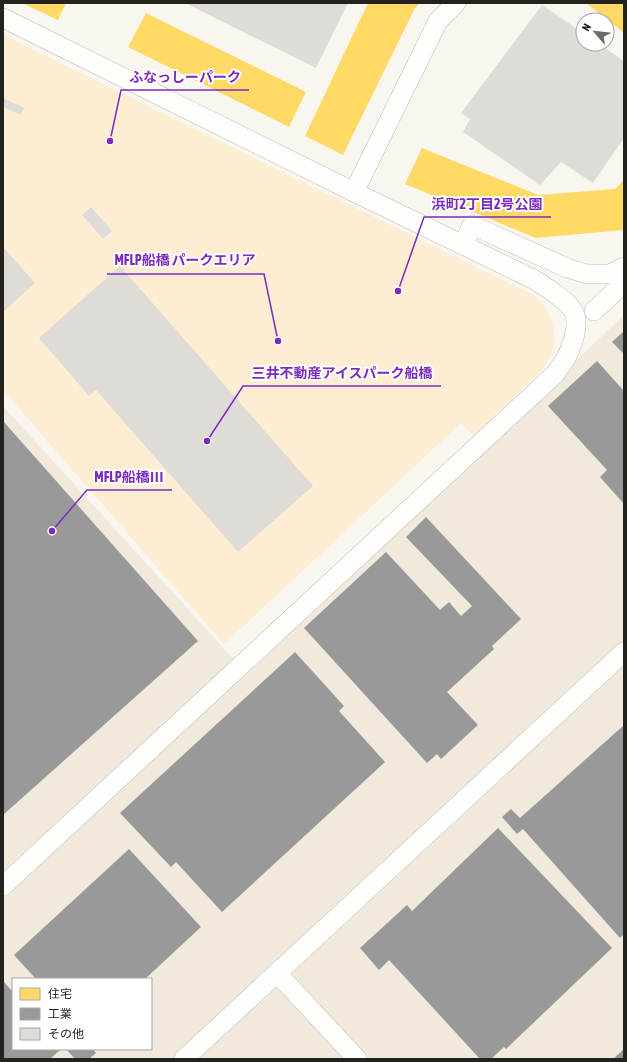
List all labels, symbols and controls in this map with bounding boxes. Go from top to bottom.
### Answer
north arrow [575,12,615,52]
text: N [579,22,593,33]
callout: ふなっしーパーク [121,64,249,90]
text: ふなっしーパーク [129,69,241,85]
callout: 浜町2丁目2号公園 [424,191,551,217]
text: 浜町2丁目2号公園 [431,196,543,212]
callout: MFLP船橋 パークエリア [107,248,264,274]
text: MFLP船橋 パークエリア [114,252,256,268]
callout: 三井不動産アイスパーク船橋 [243,360,441,386]
text: 三井不動産アイスパーク船橋 [252,365,432,381]
callout: MFLP船橋Ⅲ [87,464,172,490]
text: MFLP船橋Ⅲ [94,469,164,485]
legend [12,978,152,1050]
text: 住宅 [48,987,72,1001]
text: 工業 [48,1007,72,1021]
text: その他 [48,1027,84,1041]

